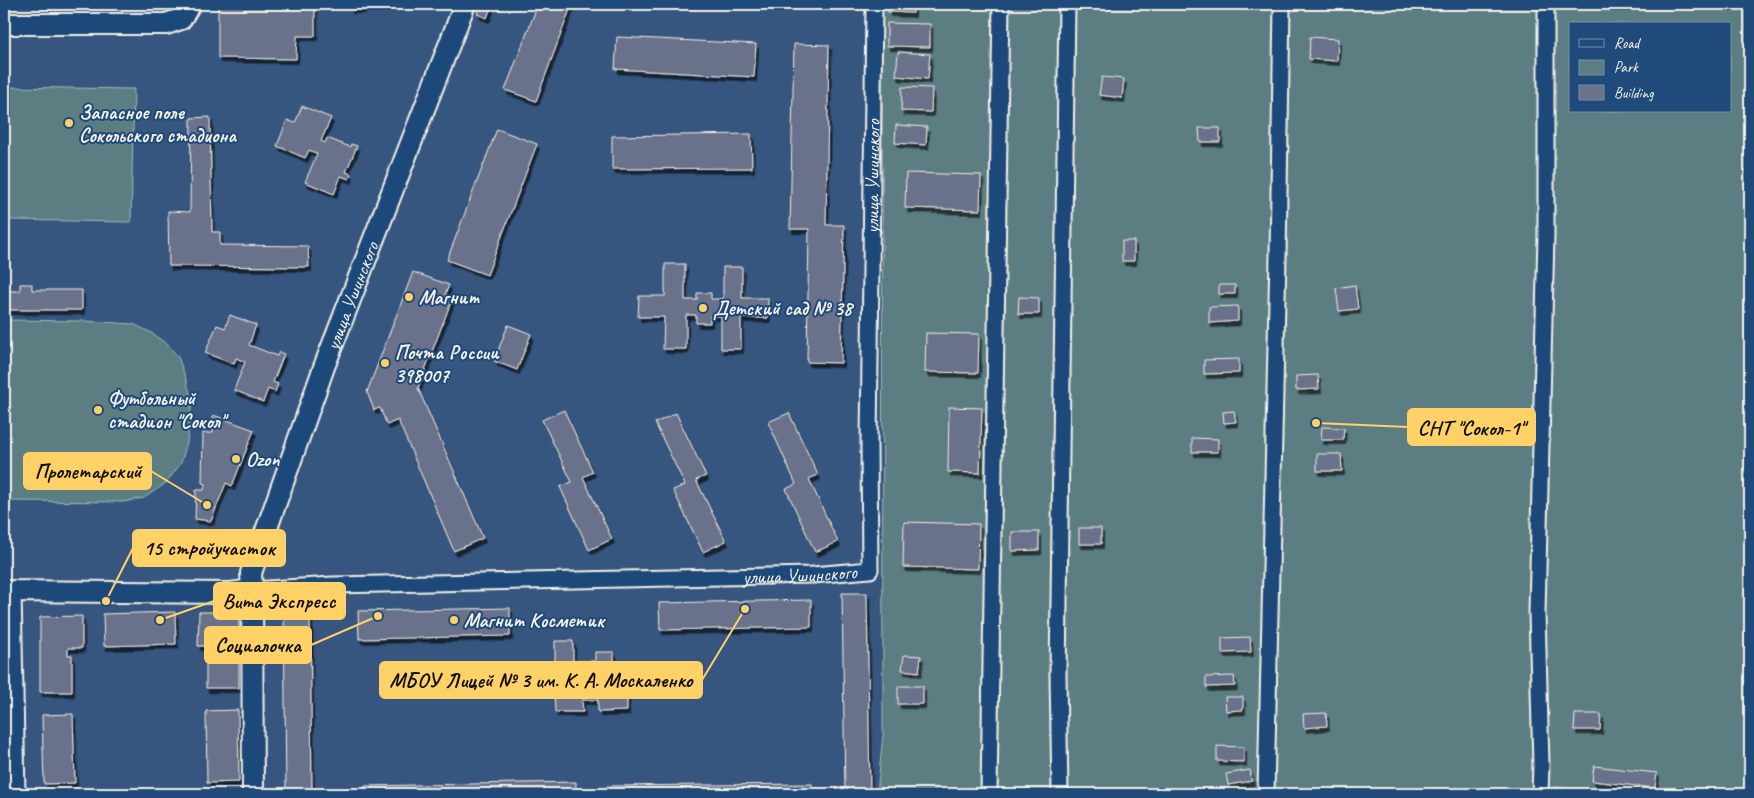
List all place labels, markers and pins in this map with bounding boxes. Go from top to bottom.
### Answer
place label: Запасное поле Сокольского стадиона [79,100,237,148]
marker: Запасное поле Сокольского стадиона [63,117,75,129]
place label: Магнит [419,285,480,310]
marker: Магнит [403,291,415,303]
place label: Детский сад № 38 [713,296,855,321]
marker: Детский сад № 38 [697,302,709,314]
place label: Почта России 398007 [395,340,500,388]
marker: Почта России 398007 [379,357,391,369]
place label: Футбольный стадион "Сокол" [108,386,229,434]
marker: Футбольный стадион "Сокол" [92,404,104,416]
callout: СНТ "Сокол-1" [1408,409,1535,445]
place label: Ozon [246,447,280,472]
callout: Пролетарский [24,453,151,489]
marker: Ozon [230,453,242,465]
callout: 15 стройучасток [133,530,285,566]
callout: Вита Экспресс [214,583,345,619]
place label: Магнит Косметик [464,608,606,633]
marker: Магнит Косметик [448,614,460,626]
callout: Социалочка [205,627,311,663]
callout: МБОУ Лицей № 3 им. К. А. Москаленко [380,662,702,698]

